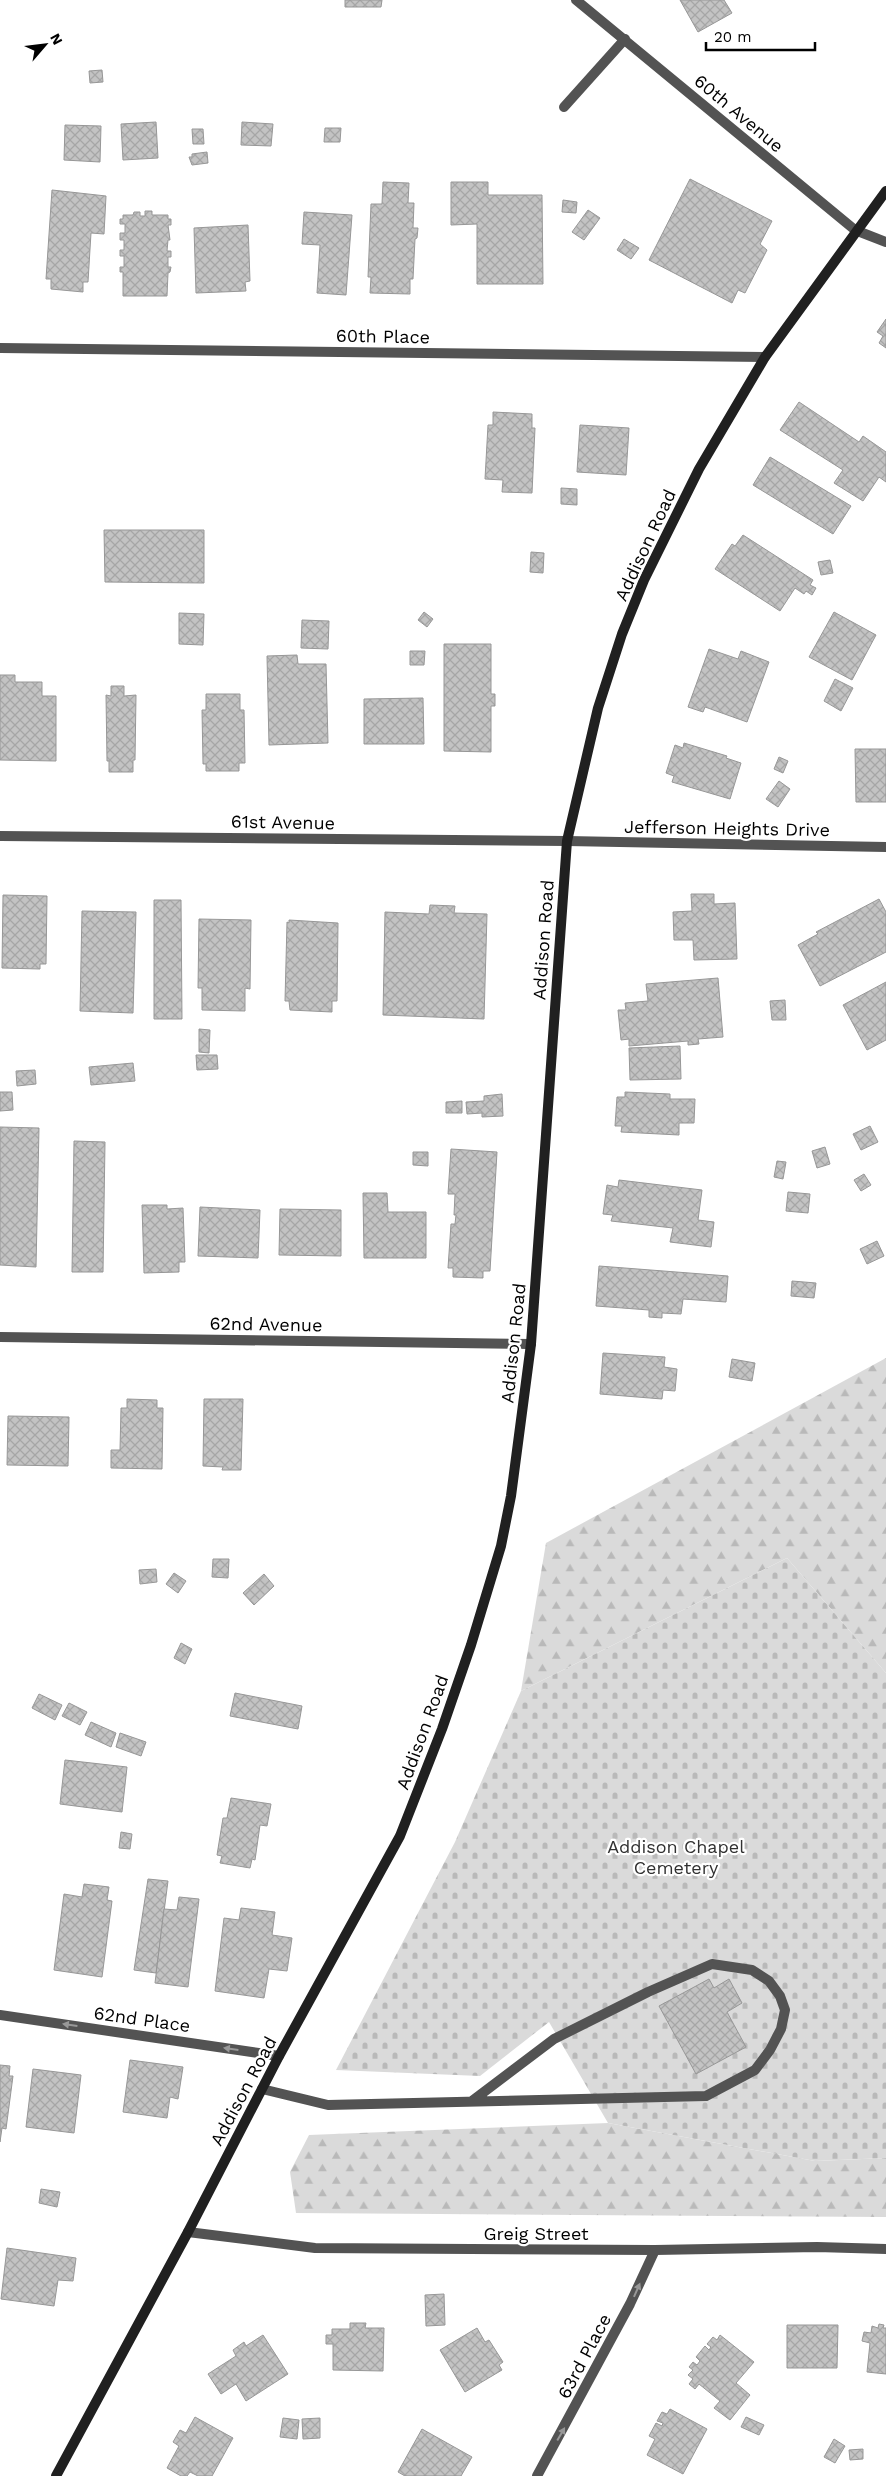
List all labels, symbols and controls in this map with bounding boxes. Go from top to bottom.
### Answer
north arrow [20,20,70,70]
scale bar [706,20,815,52]
text: 20 m [714,28,752,46]
text: N [47,31,66,47]
street label: 60th Avenue [690,70,788,156]
street label: 60th Place [336,325,430,347]
street label: Addison Road [610,486,680,604]
street label: 61st Avenue [231,811,335,833]
street label: Jefferson Heights Drive [624,816,830,840]
street label: Addison Road [528,879,558,1001]
street label: Addison Road [496,1282,530,1404]
street label: 62nd Avenue [209,1313,323,1335]
street label: Addison Road [392,1672,452,1792]
park label: Addison Chapel Cemetery [607,1836,745,1878]
street label: 62nd Place [92,2002,192,2036]
one-way arrow [62,2021,78,2029]
street label: Addison Road [205,2033,281,2149]
one-way arrow [222,2044,238,2052]
street label: Greig Street [483,2223,589,2244]
one-way arrow [633,2283,641,2297]
street label: 63rd Place [553,2310,615,2402]
one-way arrow [556,2427,565,2440]

